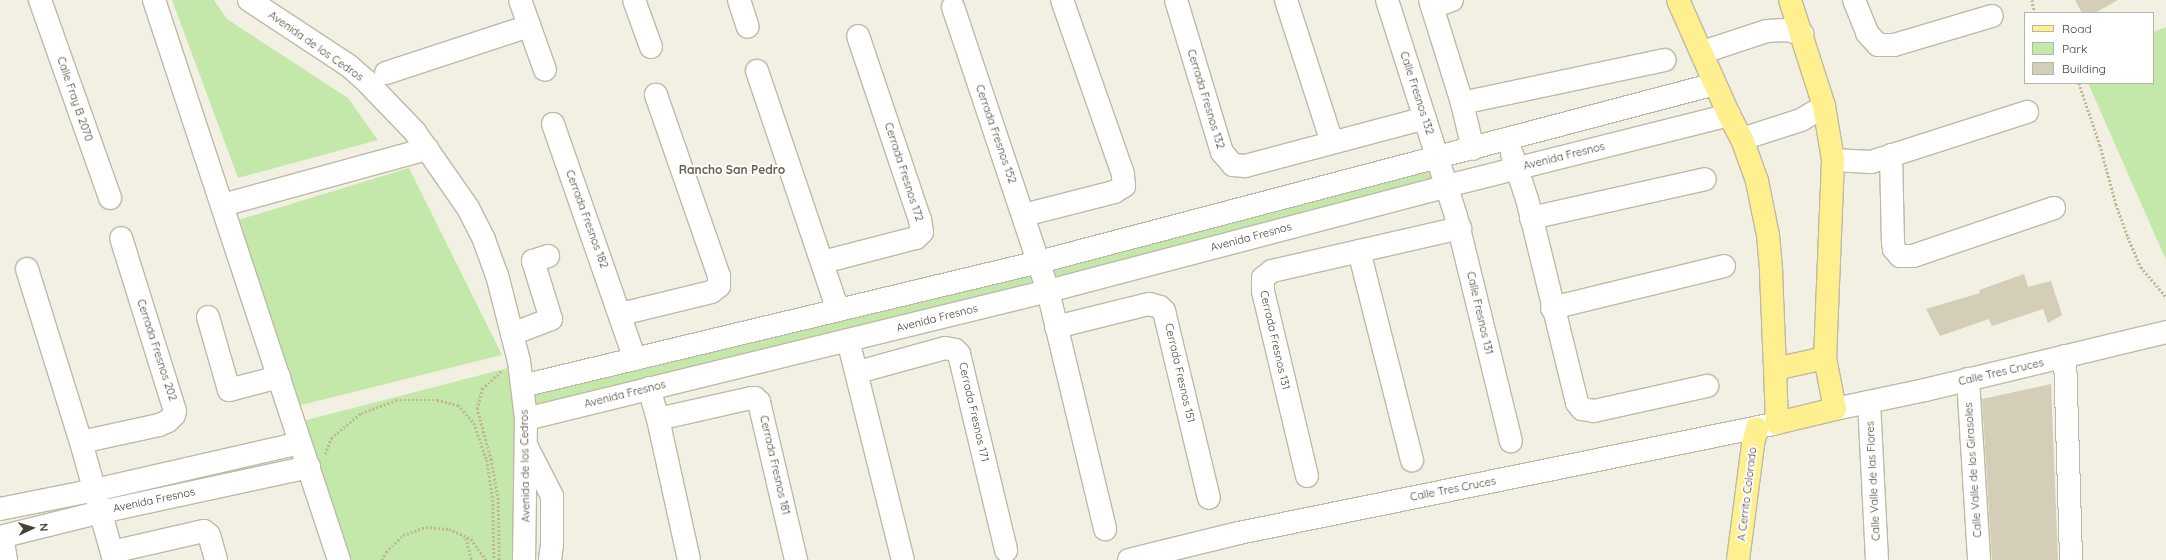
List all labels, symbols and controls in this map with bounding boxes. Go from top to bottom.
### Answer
street label: Avenida de los Cedros [266,8,366,84]
legend [2024,12,2154,84]
text: Road [2062,21,2092,36]
text: Park [2062,41,2087,56]
street label: Cerrada Fresnos 132 [1185,48,1227,150]
street label: Calle Fresnos 132 [1397,50,1437,136]
street label: Calle Fray B 2070 [54,55,96,143]
text: Building [2062,61,2106,76]
street label: Cerrada Fresnos 152 [973,83,1019,185]
street label: Cerrada Fresnos 172 [882,121,926,223]
street label: Avenida Fresnos [1522,139,1606,173]
district label: Rancho San Pedro [679,163,785,177]
street label: Cerrada Fresnos 182 [563,168,611,270]
street label: Avenida Fresnos [1209,220,1293,254]
street label: Calle Fresnos 131 [1464,270,1496,356]
street label: Cerrada Fresnos 131 [1257,289,1293,391]
street label: Cerrada Fresnos 202 [134,297,180,403]
street label: Avenida Fresnos [895,301,979,335]
street label: Cerrada Fresnos 151 [1162,322,1198,424]
street label: Calle Tres Cruces [1957,356,2045,388]
street label: Cerrada Fresnos 171 [956,361,992,463]
street label: Avenida Fresnos [583,377,667,411]
street label: Calle Valle de los Girasoles [1962,402,1984,538]
street label: Avenida de los Cedros [517,409,533,523]
street label: Cerrada Fresnos 181 [757,414,793,516]
street label: Calle Valle de las Flores [1863,421,1883,541]
street label: A Cerrito Colorado [1735,446,1759,542]
street label: Calle Tres Cruces [1409,474,1497,504]
street label: Avenida Fresnos [112,485,196,515]
north arrow [12,508,52,548]
text: N [37,523,51,532]

